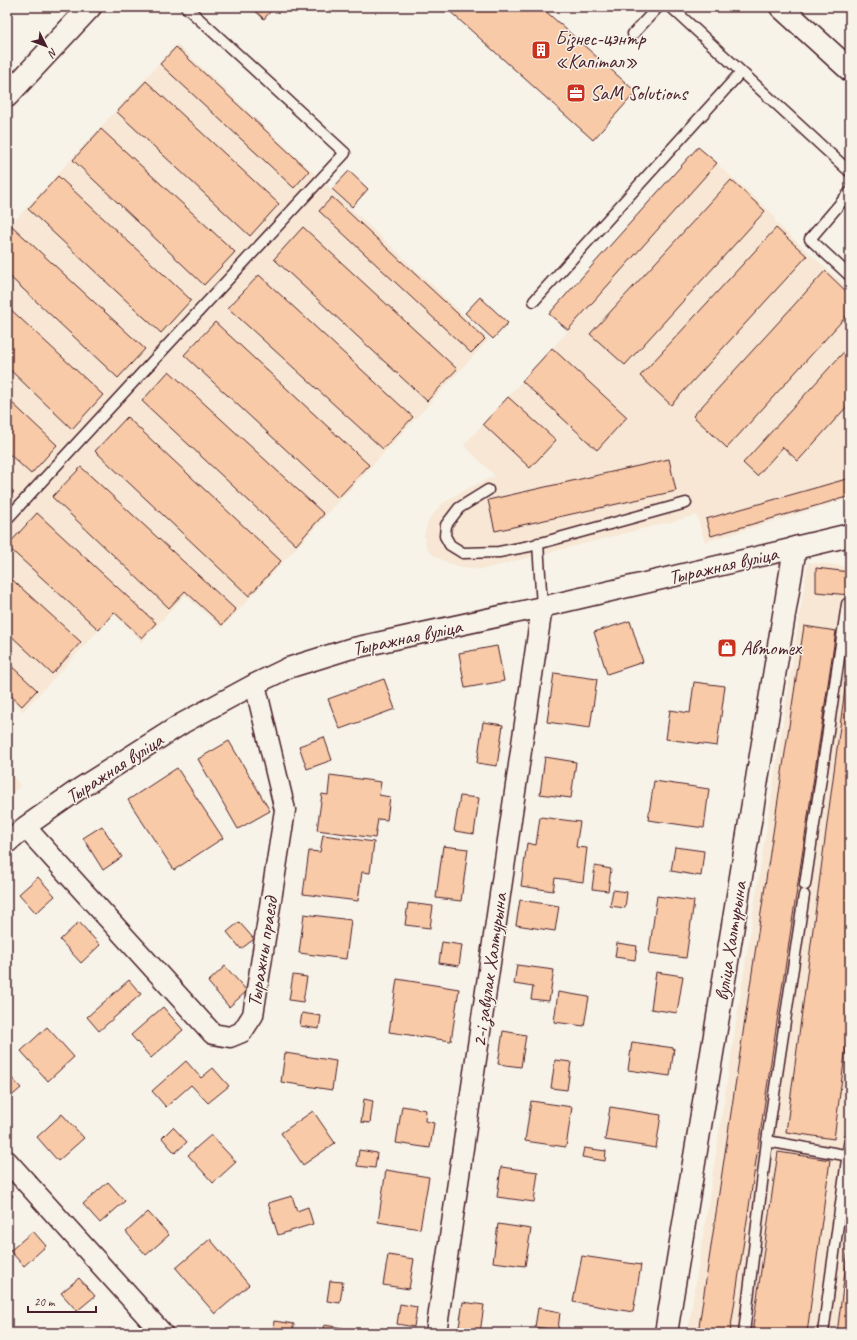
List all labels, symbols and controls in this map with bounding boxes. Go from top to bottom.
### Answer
north arrow [26,26,66,66]
place label: Бізнес-цэнтр «Капітал» [555,26,647,74]
building icon: Бізнес-цэнтр «Капітал» [530,39,552,61]
text: N [44,45,61,62]
place label: SaM Solutions [590,81,689,106]
office icon: SaM Solutions [565,82,587,104]
street label: Тыражная вуліца [666,541,781,590]
street label: Тыражная вуліца [350,613,465,661]
place label: Автотех [741,636,803,661]
shop icon: Автотех [716,637,738,659]
street label: Тыражная вуліца [61,727,169,809]
street label: вуліца Халтурына [709,878,752,1002]
street label: 2-і завулак Халтурына [466,890,514,1049]
street label: Тыражны праезд [241,893,284,1009]
scale bar [28,1288,96,1314]
text: 20 m [34,1294,56,1310]

